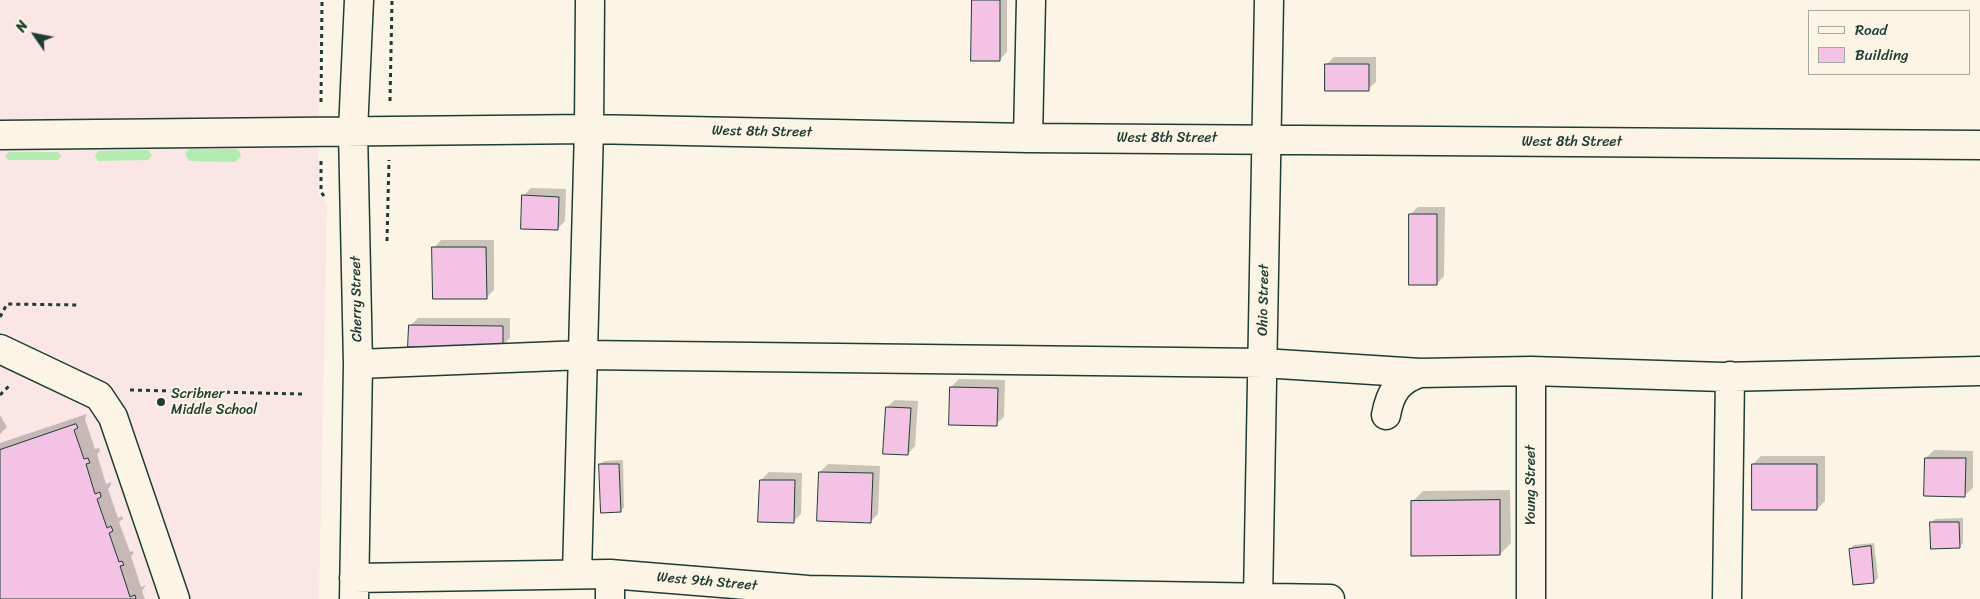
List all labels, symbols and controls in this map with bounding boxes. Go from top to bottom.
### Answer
north arrow [10,10,60,60]
legend [1808,10,1970,75]
text: N [9,16,35,37]
text: Road [1855,17,1887,43]
text: Building [1855,42,1909,68]
street label: West 8th Street [712,123,812,141]
street label: West 8th Street [1117,130,1217,146]
street label: West 8th Street [1522,134,1622,150]
street label: Cherry Street [348,256,366,342]
street label: Ohio Street [1255,264,1273,336]
place label: Scribner Middle School [171,386,257,418]
marker: Scribner Middle School [155,396,167,408]
street label: Young Street [1523,445,1539,525]
street label: West 9th Street [656,569,758,595]

